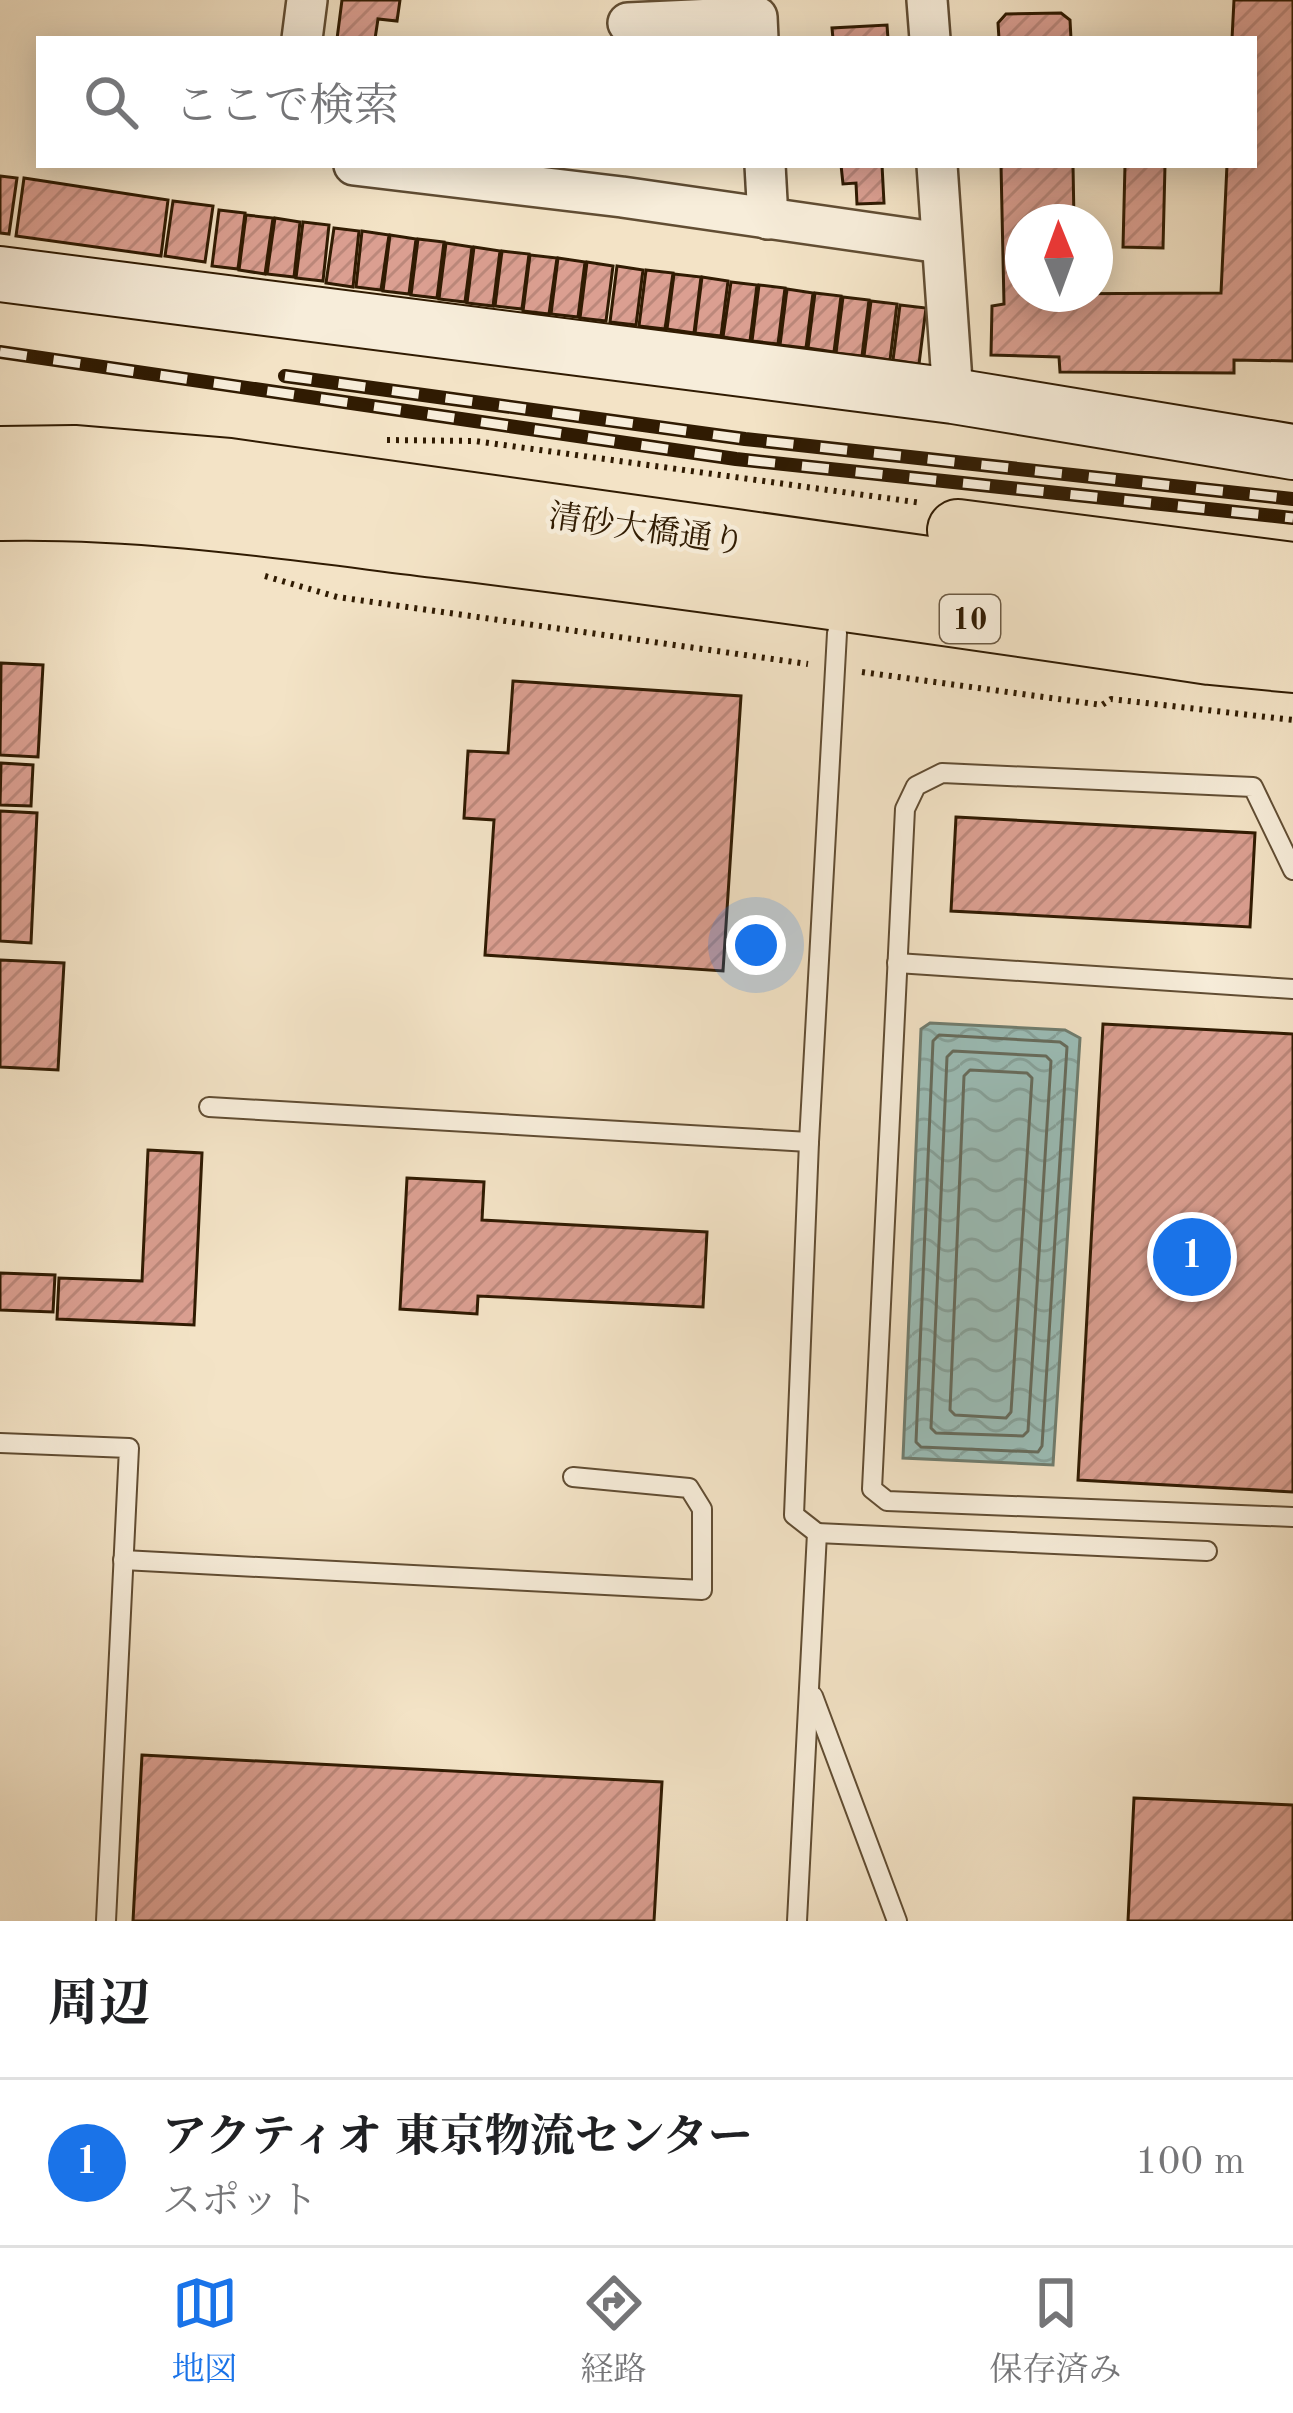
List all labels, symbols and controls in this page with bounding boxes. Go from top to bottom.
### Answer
search box [36,36,1257,168]
icon: search [78,69,144,135]
text: ここで検索 [174,86,399,131]
north arrow [1005,204,1113,312]
street label: 清砂大橋通り [546,498,747,562]
road number: 10 [940,595,1000,643]
your location [726,915,786,975]
pin: 1 [1153,1212,1231,1302]
text: 周辺 [48,1981,150,2032]
text: アクティオ 東京物流センター [162,2117,753,2162]
text: 1 [76,2143,98,2182]
text: 100 m [1135,2143,1245,2182]
text: スポット [162,2183,318,2222]
tab: 地図 [172,2270,238,2392]
tab: 経路 [581,2270,647,2392]
tab: 保存済み [990,2270,1122,2392]

